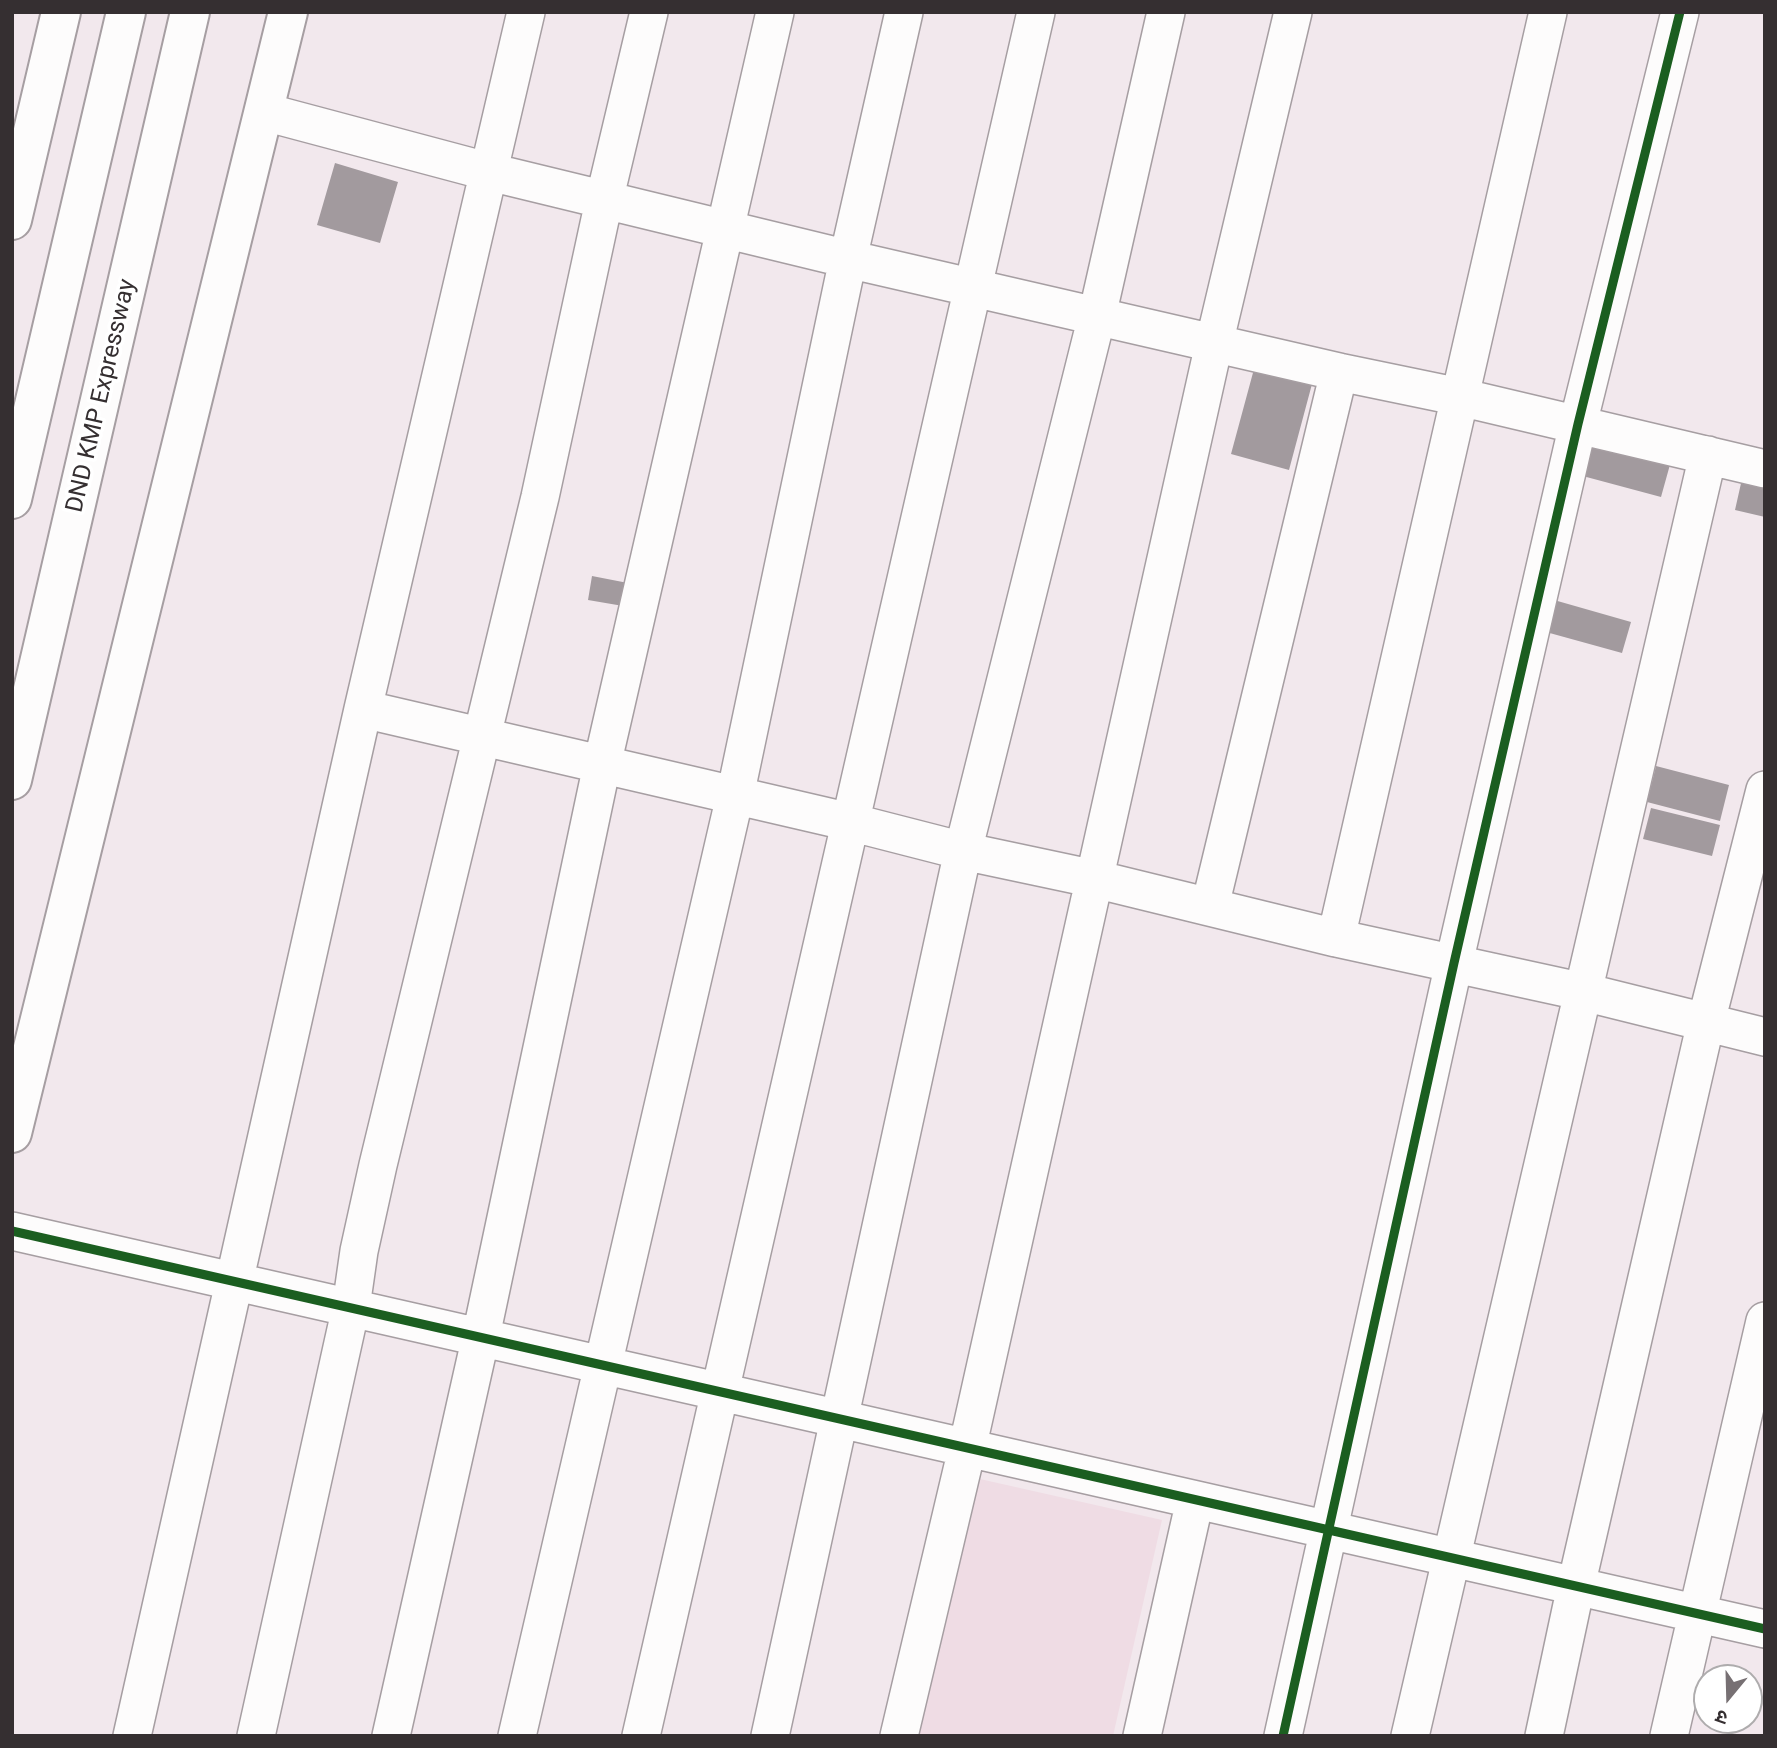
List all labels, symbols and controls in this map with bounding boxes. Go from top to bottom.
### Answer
street label: DND KMP Expressway [61,277,143,515]
north arrow [1693,1664,1763,1734]
text: उ [1713,1705,1731,1730]

